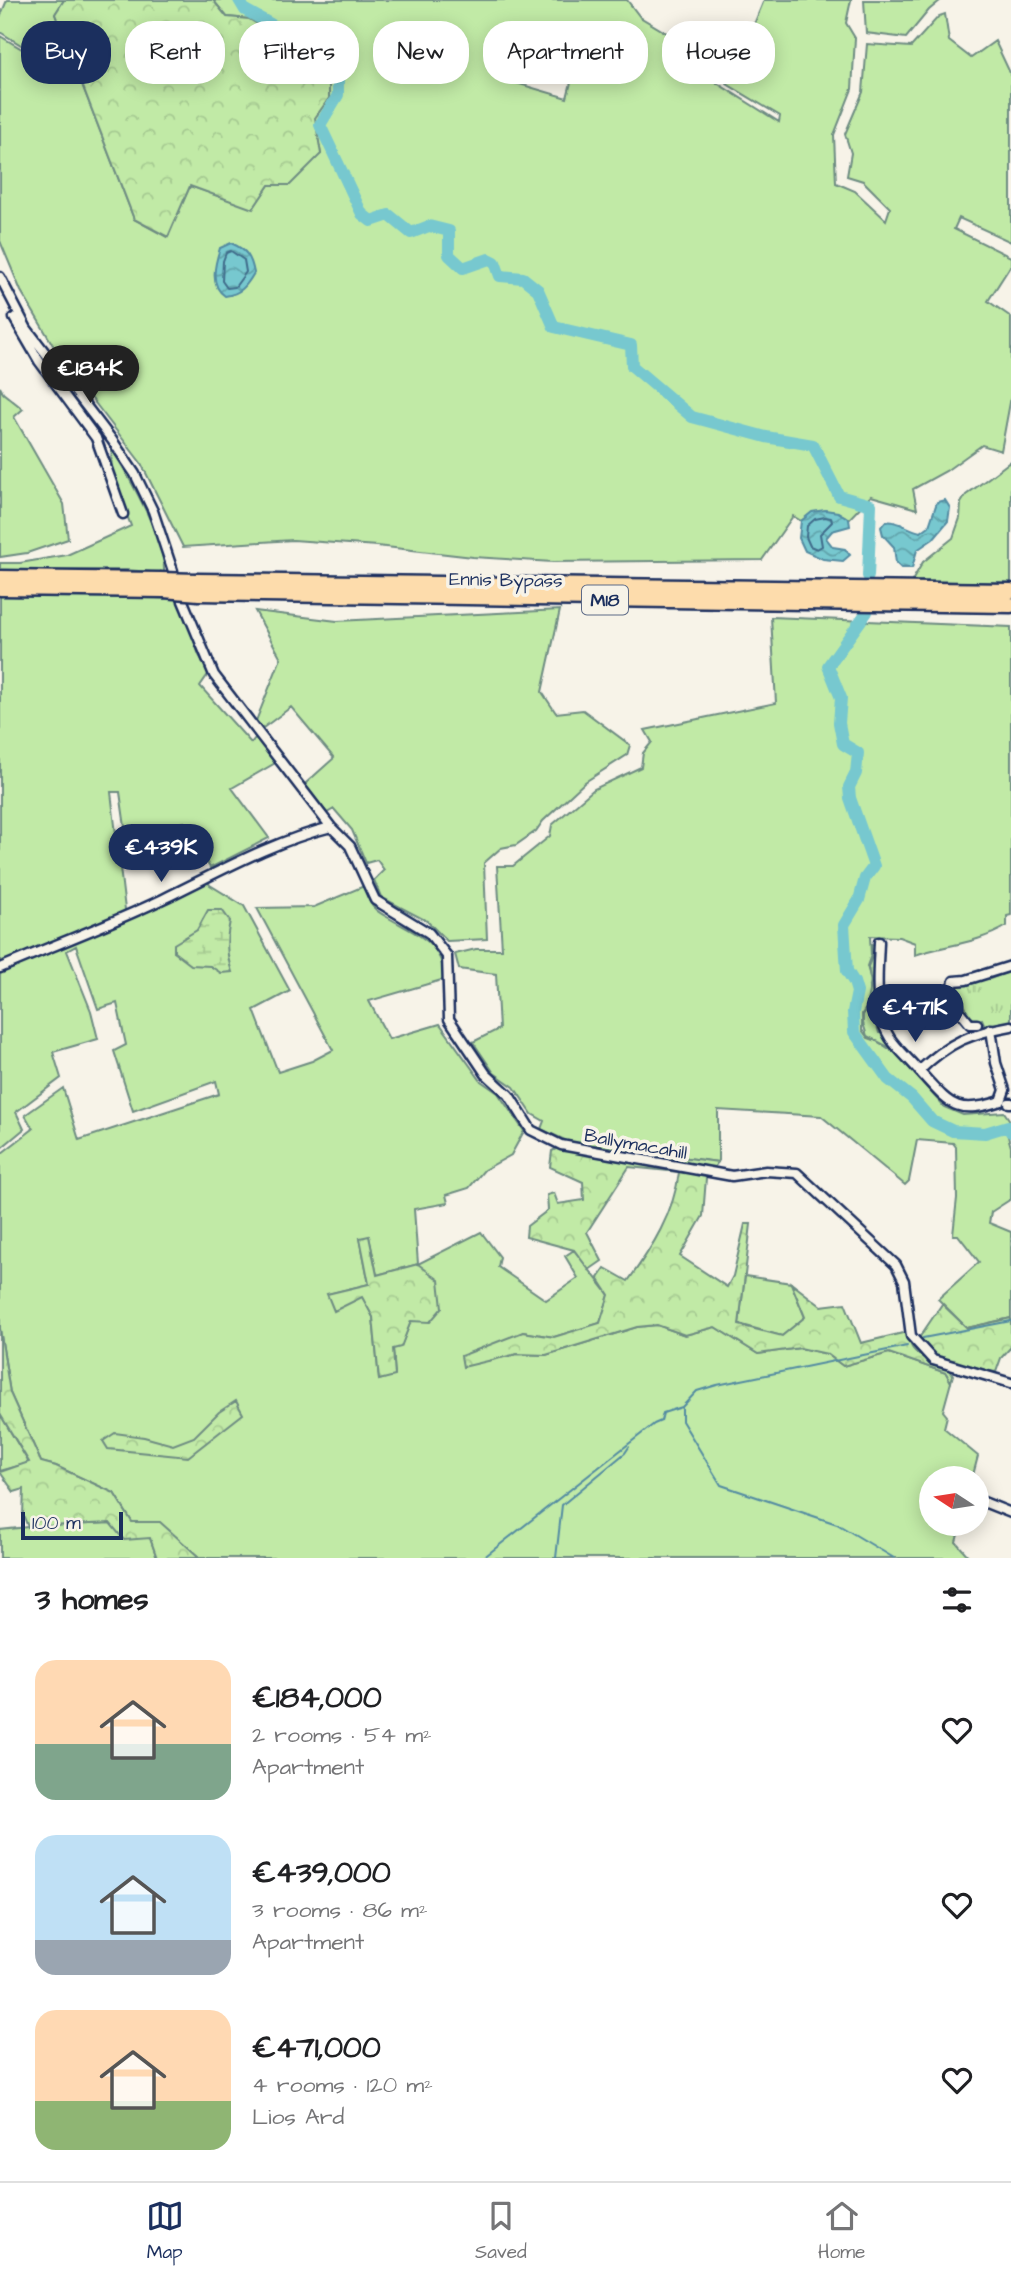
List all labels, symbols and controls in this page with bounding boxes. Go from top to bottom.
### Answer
chip: Buy [21,21,111,84]
chip: Rent [125,21,225,84]
chip: Filters [239,21,359,84]
chip: New [373,21,469,84]
chip: Apartment [483,21,648,84]
chip: House [662,21,775,84]
pin: €184K [41,346,139,405]
text: €184K [57,352,123,384]
street label: Ennis Bypass [449,566,563,596]
road number: M18 [582,586,628,614]
pin: €439K [112,824,210,884]
text: €439K [125,831,197,863]
pin: €471K [866,984,964,1044]
text: €471K [883,991,947,1023]
street label: Ballymacahill [582,1122,689,1168]
north arrow [919,1466,989,1536]
map controls [919,1466,989,1536]
scale bar [21,1509,122,1541]
text: 100 m [32,1510,81,1537]
text: 3 homes [35,1579,149,1621]
icon: filters [938,1581,976,1619]
text: €184,000 [252,1677,382,1719]
icon: home [91,1688,175,1772]
icon: heart [938,1711,976,1749]
text: 2 rooms · 54 m² [252,1719,432,1751]
text: Apartment [252,1751,364,1783]
text: €439,000 [252,1852,391,1894]
icon: home [91,1863,175,1947]
icon: heart [938,1886,976,1924]
text: 3 rooms · 86 m² [252,1894,428,1926]
text: Apartment [252,1926,364,1958]
text: €471,000 [252,2027,381,2069]
icon: home [91,2038,175,2122]
icon: heart [938,2061,976,2099]
text: 4 rooms · 120 m² [252,2069,433,2101]
text: Lios Ard [252,2101,344,2133]
tab: Map [146,2197,184,2266]
tab: Saved [475,2197,527,2266]
tab: Home [818,2197,865,2266]

